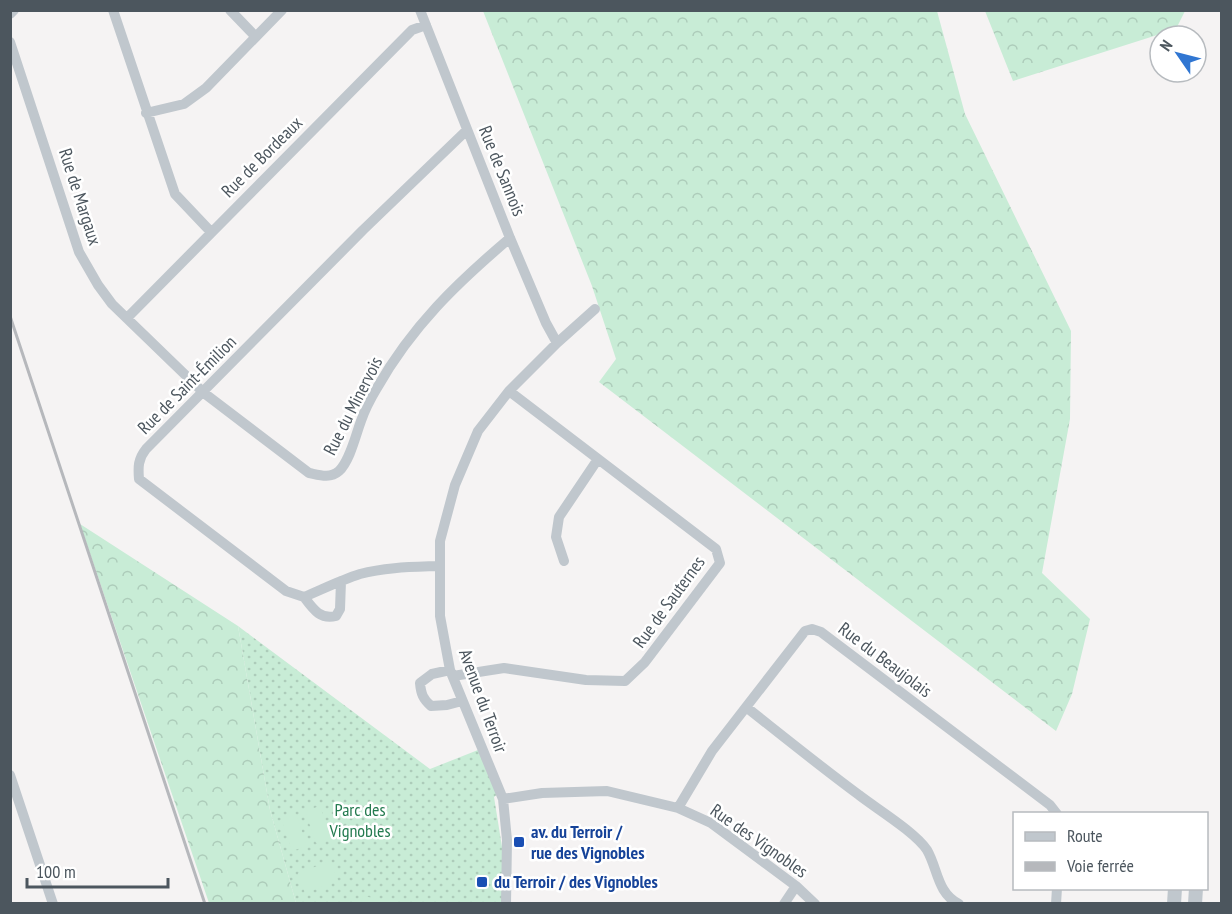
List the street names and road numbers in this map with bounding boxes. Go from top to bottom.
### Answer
street label: Rue de Bordeaux [216,111,308,202]
street label: Rue de Sannois [474,122,531,219]
street label: Rue de Margaux [54,145,107,249]
street label: Rue de Saint-Émilion [132,330,241,439]
street label: Rue du Minervois [318,353,387,459]
street label: Rue de Sauternes [628,551,710,652]
street label: Rue du Beaujolais [834,617,937,702]
street label: Avenue du Terroir [454,646,513,756]
street label: Rue des Vignobles [706,799,812,883]

